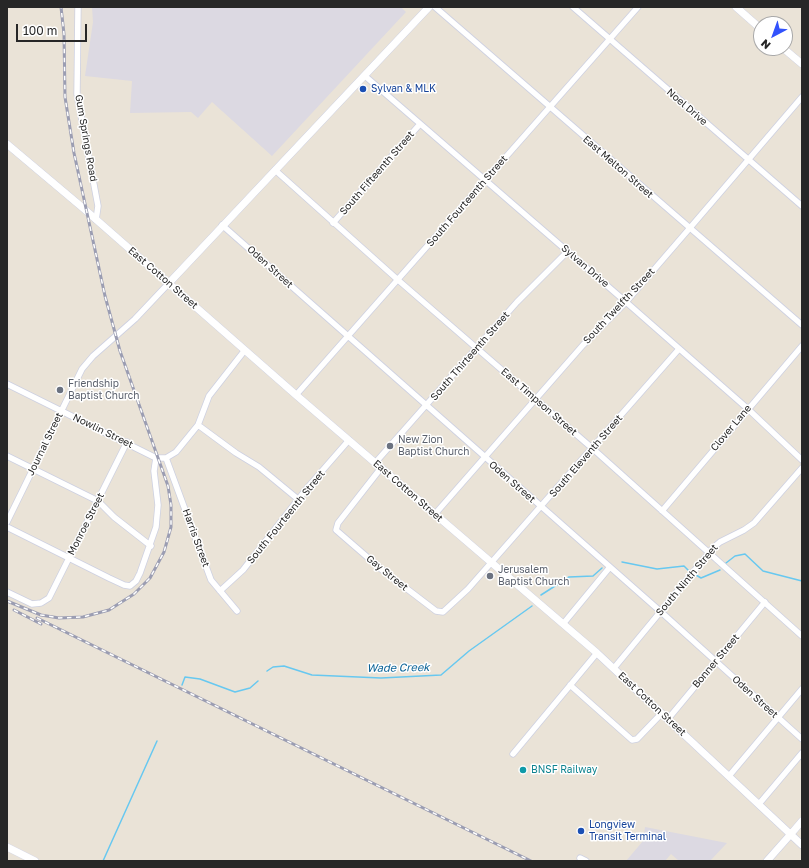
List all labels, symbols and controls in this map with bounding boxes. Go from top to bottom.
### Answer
scale bar [18,16,89,42]
north arrow [753,16,793,56]
text: 100 m [23,23,57,38]
text: N [758,37,773,52]
place label: Sylvan & MLK [371,83,436,95]
marker: Sylvan & MLK [358,84,368,94]
street label: Noel Drive [664,86,710,128]
street label: Gum Springs Road [72,94,100,182]
street label: South Fifteenth Street [337,129,417,217]
street label: East Melton Street [580,133,656,201]
street label: South Fourteenth Street [424,153,510,249]
street label: Sylvan Drive [559,242,611,290]
street label: Oden Street [245,243,295,291]
street label: East Cotton Street [126,244,200,312]
street label: South Twelfth Street [581,266,657,346]
street label: South Thirteenth Street [428,309,512,403]
street label: East Timpson Street [499,366,579,438]
place label: Friendship Baptist Church [68,378,139,402]
marker: Friendship Baptist Church [55,385,65,395]
street label: Clover Lane [708,402,754,454]
street label: Journal Street [25,411,65,477]
street label: Nowlin Street [71,411,135,451]
street label: South Eleventh Street [547,412,625,500]
place label: New Zion Baptist Church [398,434,469,458]
marker: New Zion Baptist Church [385,441,395,451]
street label: East Cotton Street [371,457,445,525]
street label: Oden Street [486,459,538,505]
street label: South Fourteenth Street [245,468,327,566]
street label: Monroe Street [65,491,107,557]
street label: Harris Street [180,507,212,569]
street label: South Ninth Street [654,542,720,618]
street label: Gay Street [364,553,410,593]
place label: Jerusalem Baptist Church [498,564,569,588]
marker: Jerusalem Baptist Church [485,571,495,581]
street label: Bonner Street [690,632,742,690]
water label: Wade Creek [366,661,430,675]
street label: East Cotton Street [616,669,688,739]
street label: Oden Street [730,673,780,721]
place label: BNSF Railway [531,764,597,776]
marker: BNSF Railway [518,765,528,775]
place label: Longview Transit Terminal [589,819,666,842]
marker: Longview Transit Terminal [576,826,586,836]

